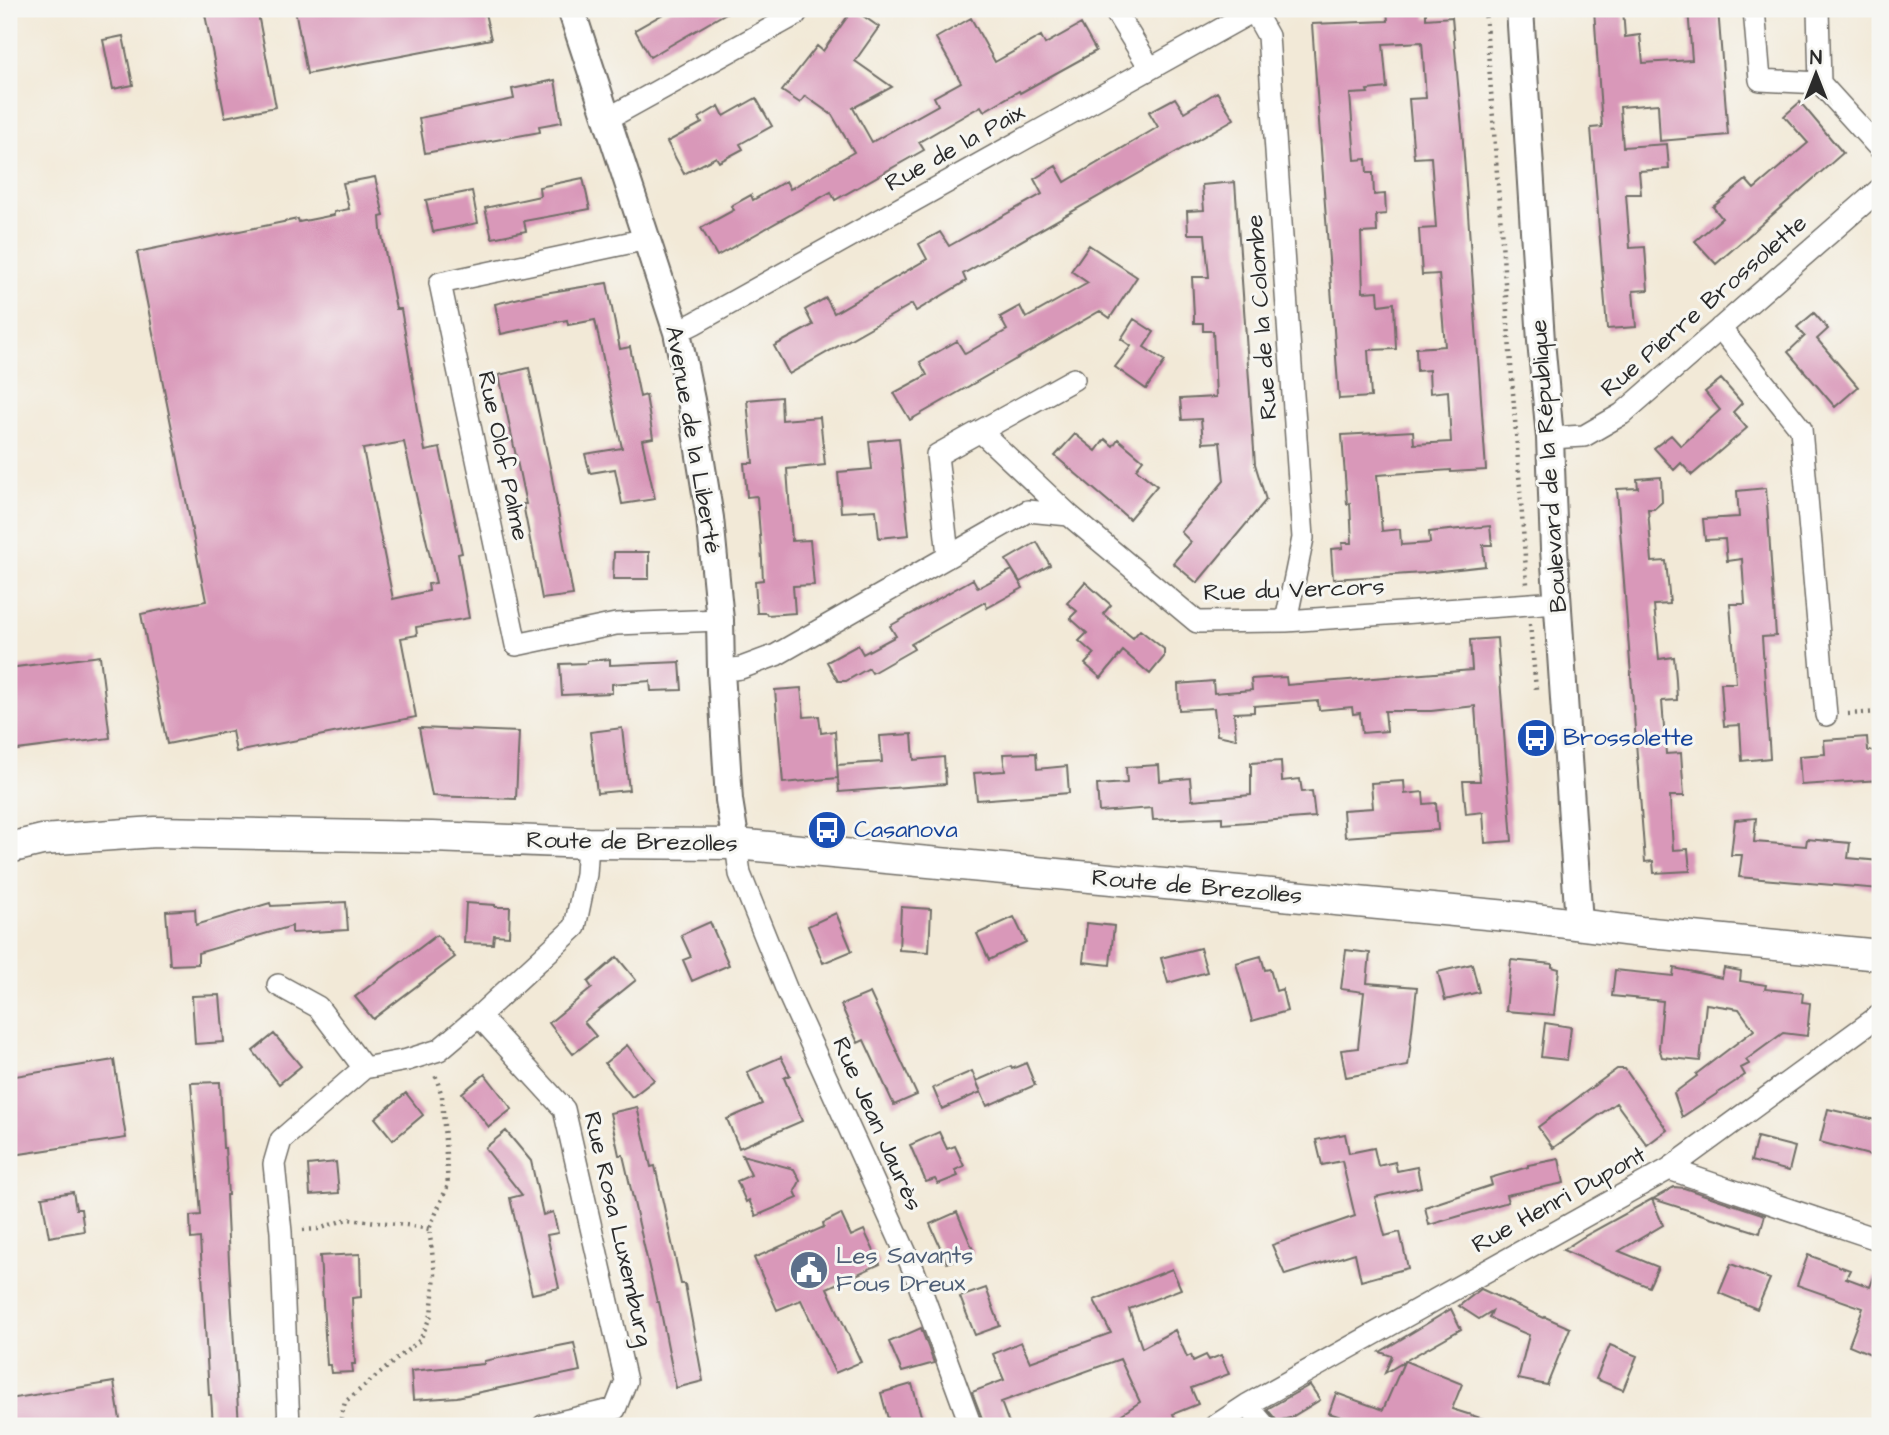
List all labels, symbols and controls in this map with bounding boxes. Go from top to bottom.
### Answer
north arrow [1780,38,1850,108]
text: N [1810,45,1822,72]
street label: Rue de la Paix [879,95,1032,200]
street label: Rue Pierre Brossolette [1593,207,1815,405]
street label: Rue de la Colombe [1238,213,1286,421]
street label: Boulevard de la République [1522,318,1576,614]
street label: Avenue de la Liberté [656,323,730,557]
street label: Rue Olof Palme [468,368,538,544]
street label: Rue du Vercors [1203,570,1385,610]
bus stop icon: Brossolette [1515,717,1557,759]
place label: Brossolette [1563,721,1694,755]
bus stop icon: Casanova [806,809,848,851]
place label: Casanova [854,813,958,847]
street label: Route de Brezolles [526,823,738,861]
street label: Route de Brezolles [1090,861,1304,913]
street label: Rue Jean Jaurès [823,1032,931,1216]
street label: Rue Rosa Luxemburg [574,1109,661,1350]
street label: Rue Henri Dupont [1466,1138,1652,1262]
place label: Les Savants Fous Dreux [836,1239,973,1301]
public building icon: Les Savants Fous Dreux [788,1249,830,1291]

